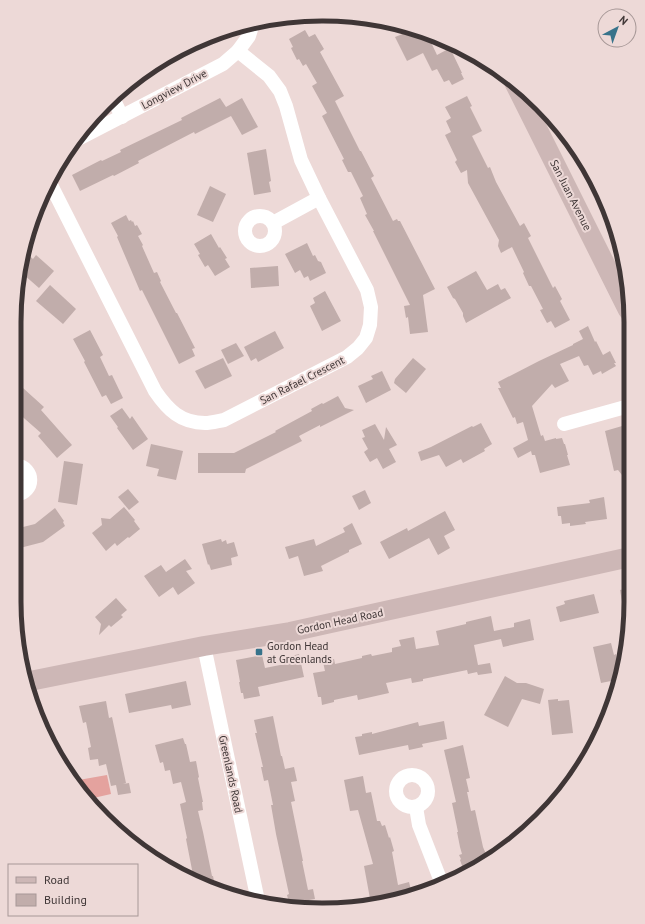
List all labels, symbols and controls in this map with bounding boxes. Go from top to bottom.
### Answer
north arrow [597,8,637,48]
text: N [616,13,631,28]
street label: Longview Drive [139,66,209,112]
street label: San Juan Avenue [547,157,595,233]
street label: San Rafael Crescent [257,353,347,407]
street label: Gordon Head Road [296,605,384,637]
place label: Gordon Head at Greenlands [267,639,332,666]
marker: Gordon Head at Greenlands [254,647,264,657]
street label: Greenlands Road [216,734,246,814]
legend [8,864,138,916]
text: Road [44,872,69,887]
text: Building [44,892,87,907]

